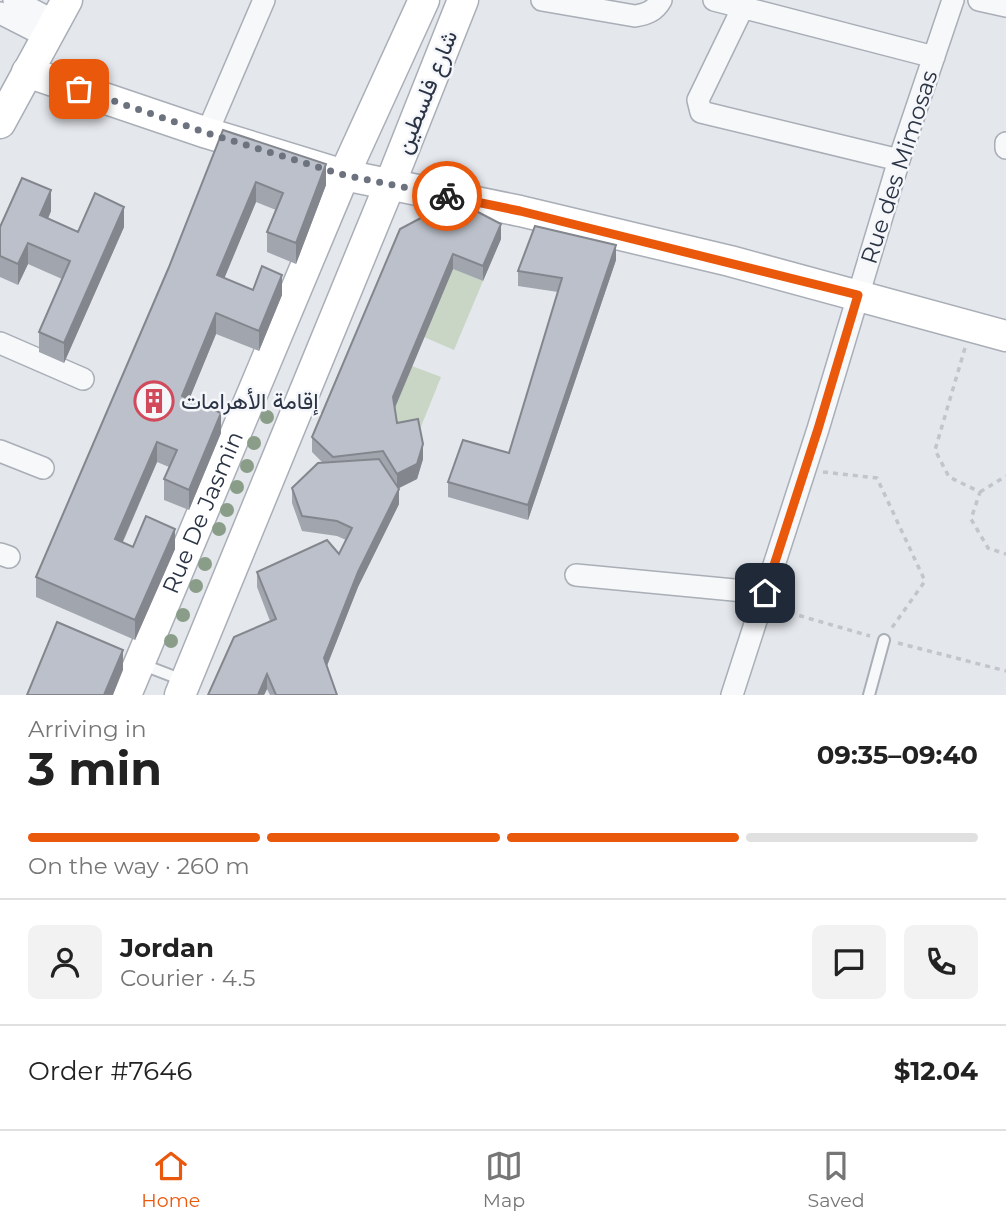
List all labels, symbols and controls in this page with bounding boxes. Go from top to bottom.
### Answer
street label: شارع فلسطين [389,26,465,159]
pin [49,59,109,119]
street label: Rue des Mimosas [855,67,943,267]
icon: bag [60,70,98,108]
courier [412,161,482,231]
icon: bike [428,177,466,215]
building icon: إقامة الأهرامات [133,380,175,422]
place label: إقامة الأهرامات [181,387,319,416]
street label: Rue De Jasmin [156,427,249,598]
pin [735,563,795,623]
icon: home [746,574,784,612]
text: Arriving in [28,715,147,743]
text: 09:35–09:40 [817,739,978,771]
text: 3 min [28,740,162,797]
text: On the way · 260 m [28,852,250,880]
button: person [28,925,102,999]
button: chat [812,925,886,999]
button: phone [904,925,978,999]
text: Jordan [120,932,214,964]
text: Courier · 4.5 [120,964,255,992]
text: Order #7646 [28,1055,192,1087]
text: $12.04 [894,1055,978,1087]
tab: Home [141,1147,200,1212]
tab: Map [483,1147,525,1212]
tab: Saved [808,1147,865,1212]

